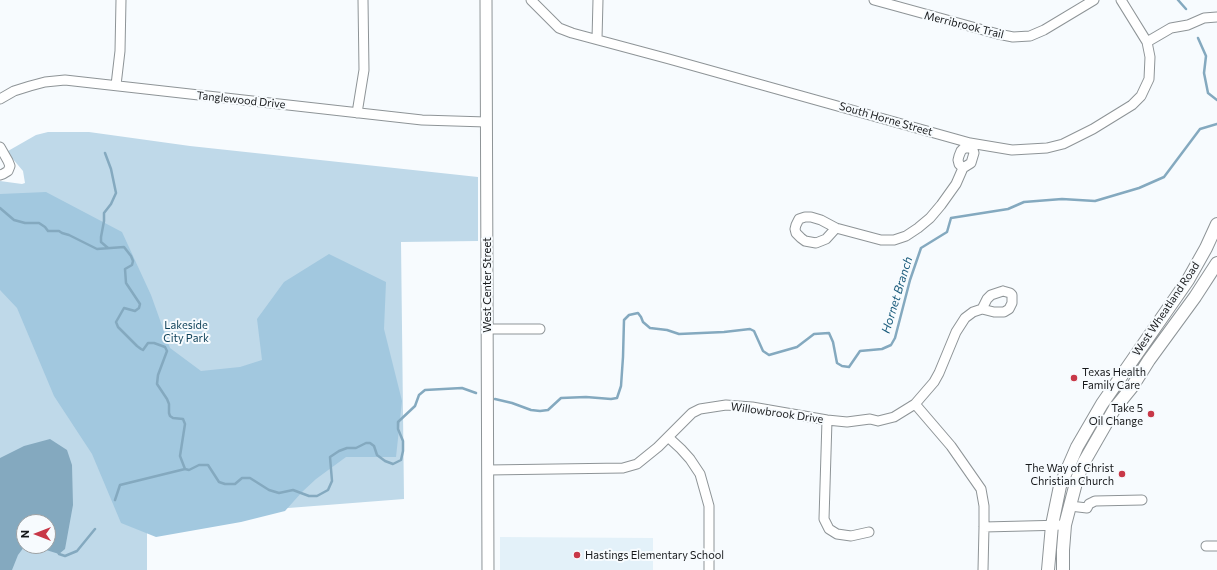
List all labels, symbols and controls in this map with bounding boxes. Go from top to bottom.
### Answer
street label: Merribrook Trail [923,9,1005,41]
street label: Tanglewood Drive [196,89,286,111]
street label: South Horne Street [838,99,934,139]
street label: West Center Street [480,237,494,333]
water label: Hornet Branch [878,255,916,335]
street label: West Wheatland Road [1130,260,1202,358]
park label: Lakeside City Park [163,318,209,344]
place label: Texas Health Family Care [1082,365,1146,391]
marker: Texas Health Family Care [1069,373,1079,383]
street label: Willowbrook Drive [730,400,824,426]
place label: Take 5 Oil Change [1089,401,1143,427]
marker: Take 5 Oil Change [1146,409,1156,419]
place label: The Way of Christ Christian Church [1025,461,1114,487]
marker: The Way of Christ Christian Church [1117,469,1127,479]
north arrow [16,514,56,554]
text: N [18,530,31,538]
place label: Hastings Elementary School [585,548,724,562]
marker: Hastings Elementary School [572,550,582,560]

